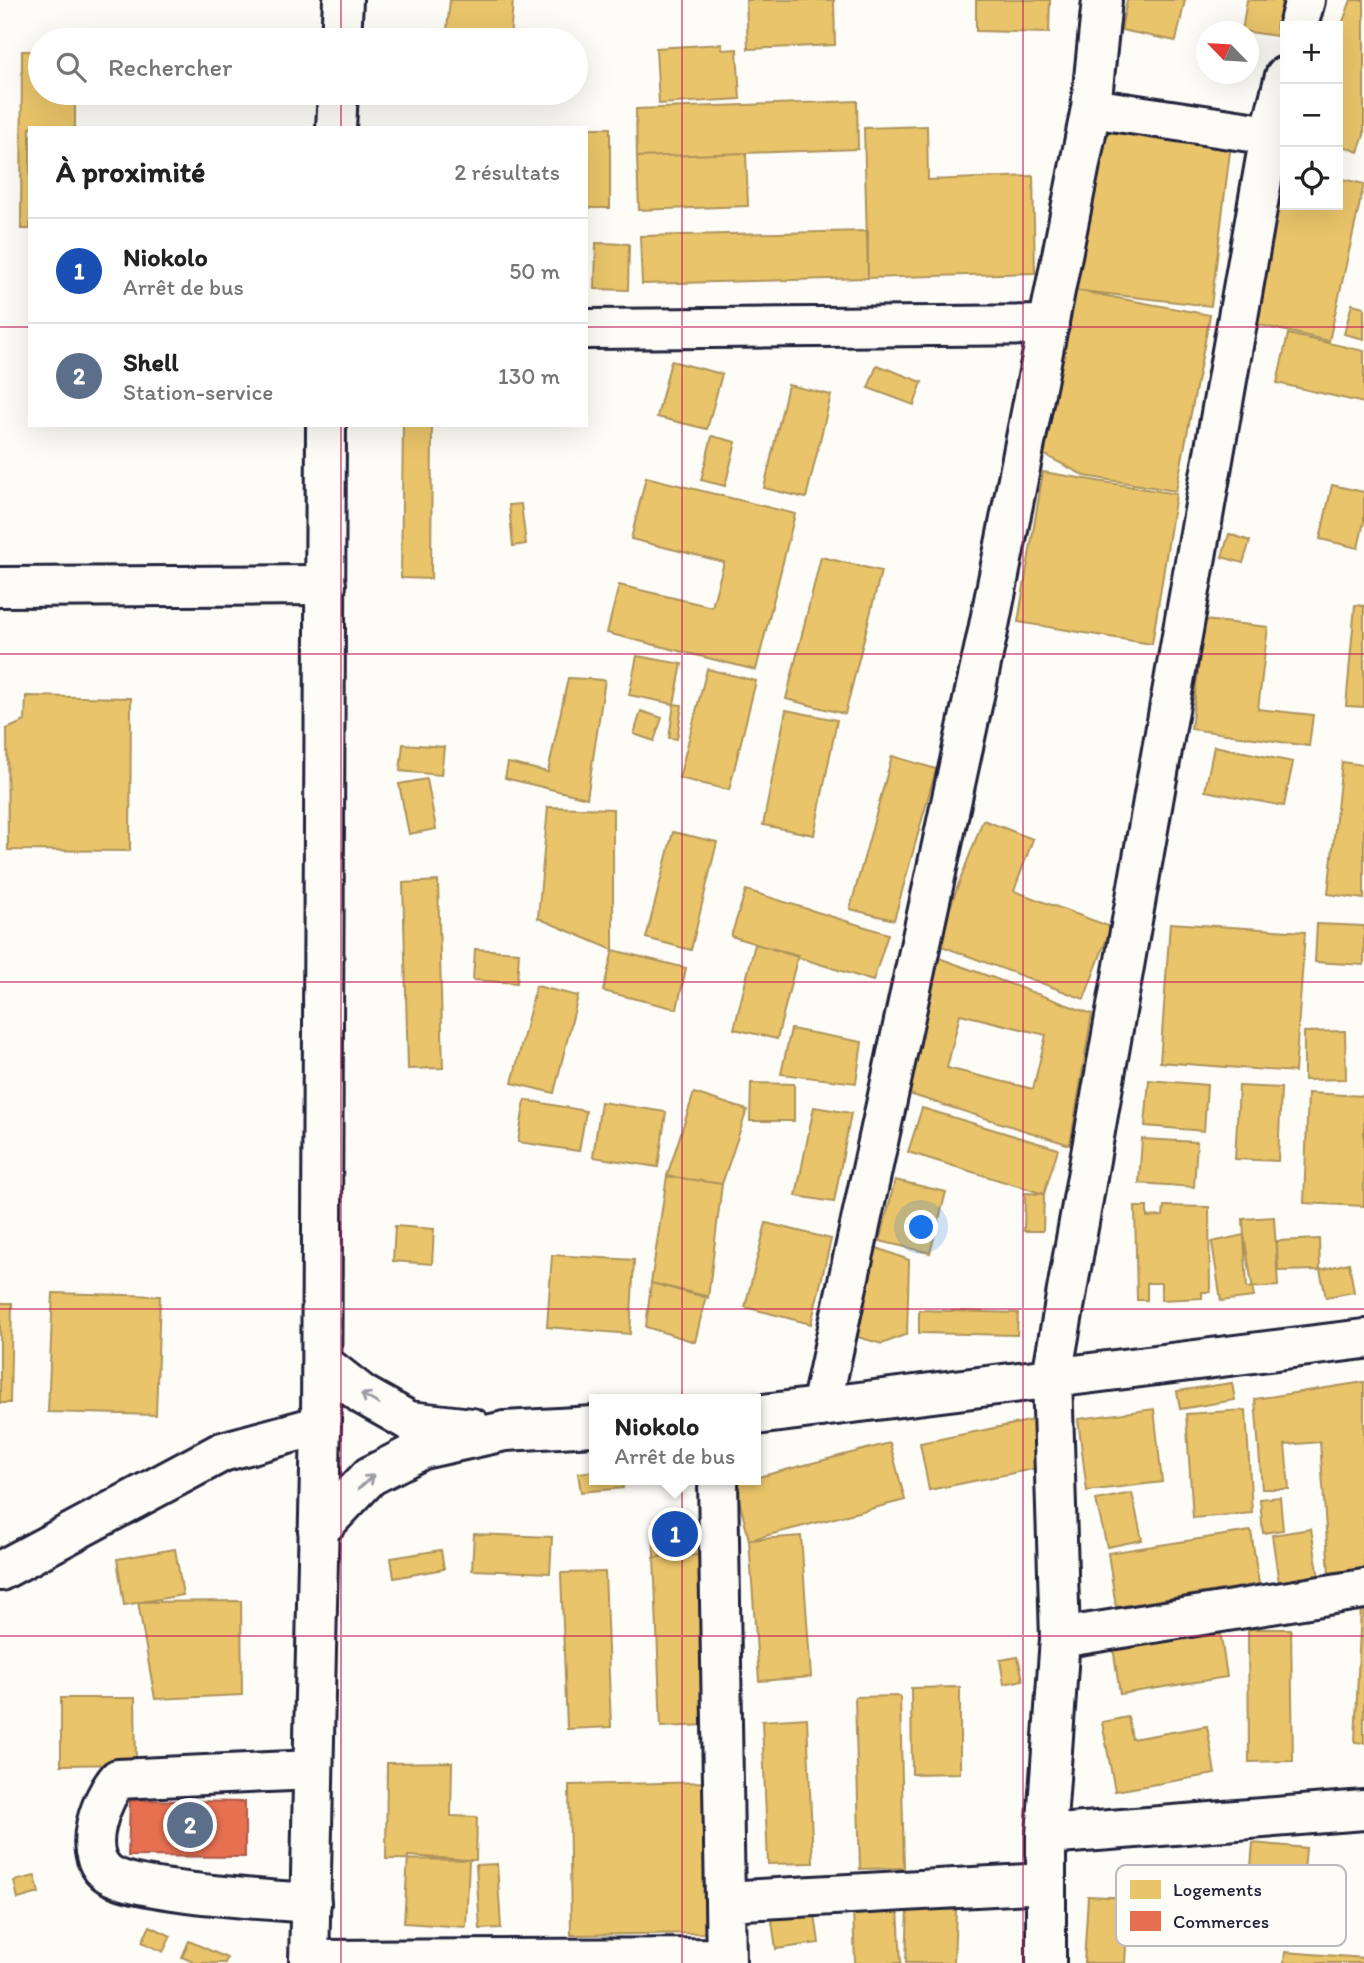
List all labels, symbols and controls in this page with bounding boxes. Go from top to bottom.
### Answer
north arrow [1196,21,1259,84]
map controls [1280,21,1343,210]
button: + [1280,21,1343,84]
search box [28,28,588,105]
icon: search [52,48,90,86]
text: Rechercher [108,51,232,83]
button: − [1280,84,1343,147]
button: locate [1280,147,1343,210]
text: À proximité [56,153,205,190]
text: 2 résultats [454,158,560,186]
text: Niokolo [123,241,208,273]
text: 1 [74,257,84,285]
text: 50 m [509,257,560,285]
text: Arrêt de bus [123,273,244,301]
text: Shell [123,346,179,378]
text: 2 [73,362,85,390]
text: 130 m [498,362,560,390]
text: Station-service [123,378,273,406]
your location [904,1210,938,1244]
one-way arrow [361,1391,381,1405]
popup [589,1394,761,1485]
text: Niokolo [615,1410,699,1442]
text: Arrêt de bus [615,1442,735,1470]
one-way arrow [357,1474,375,1490]
pin: 1 [652,1508,698,1560]
pin: 2 [167,1799,213,1851]
legend [1116,1865,1346,1946]
text: Logements [1173,1878,1262,1901]
text: Commerces [1173,1910,1269,1933]

